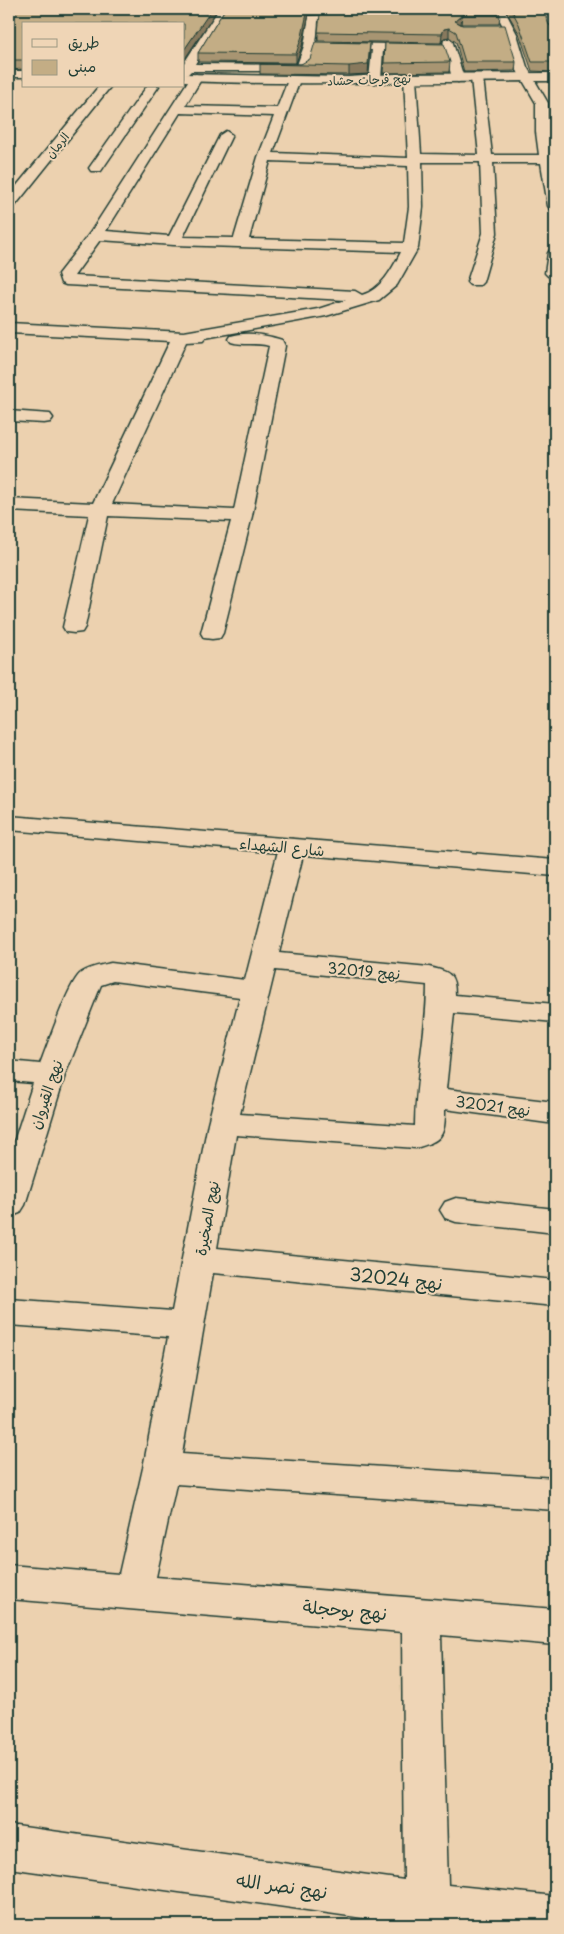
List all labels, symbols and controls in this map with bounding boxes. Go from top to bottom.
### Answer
legend [22,22,185,88]
text: طريق [68,30,100,53]
text: مبنى [68,54,96,77]
street label: نهج فرحات حشاد [327,69,411,90]
street label: الرمان [41,128,73,162]
street label: شارع الشهداء [238,831,326,861]
street label: نهج 32019 [327,955,401,985]
street label: نهج القيروان [22,1056,68,1132]
street label: نهج 32021 [454,1089,532,1121]
street label: نهج الصخيرة [188,1179,224,1257]
street label: نهج 32024 [348,1260,444,1296]
street label: نهج بوحجلة [302,1592,388,1626]
street label: نهج نصر الله [235,1865,329,1905]

